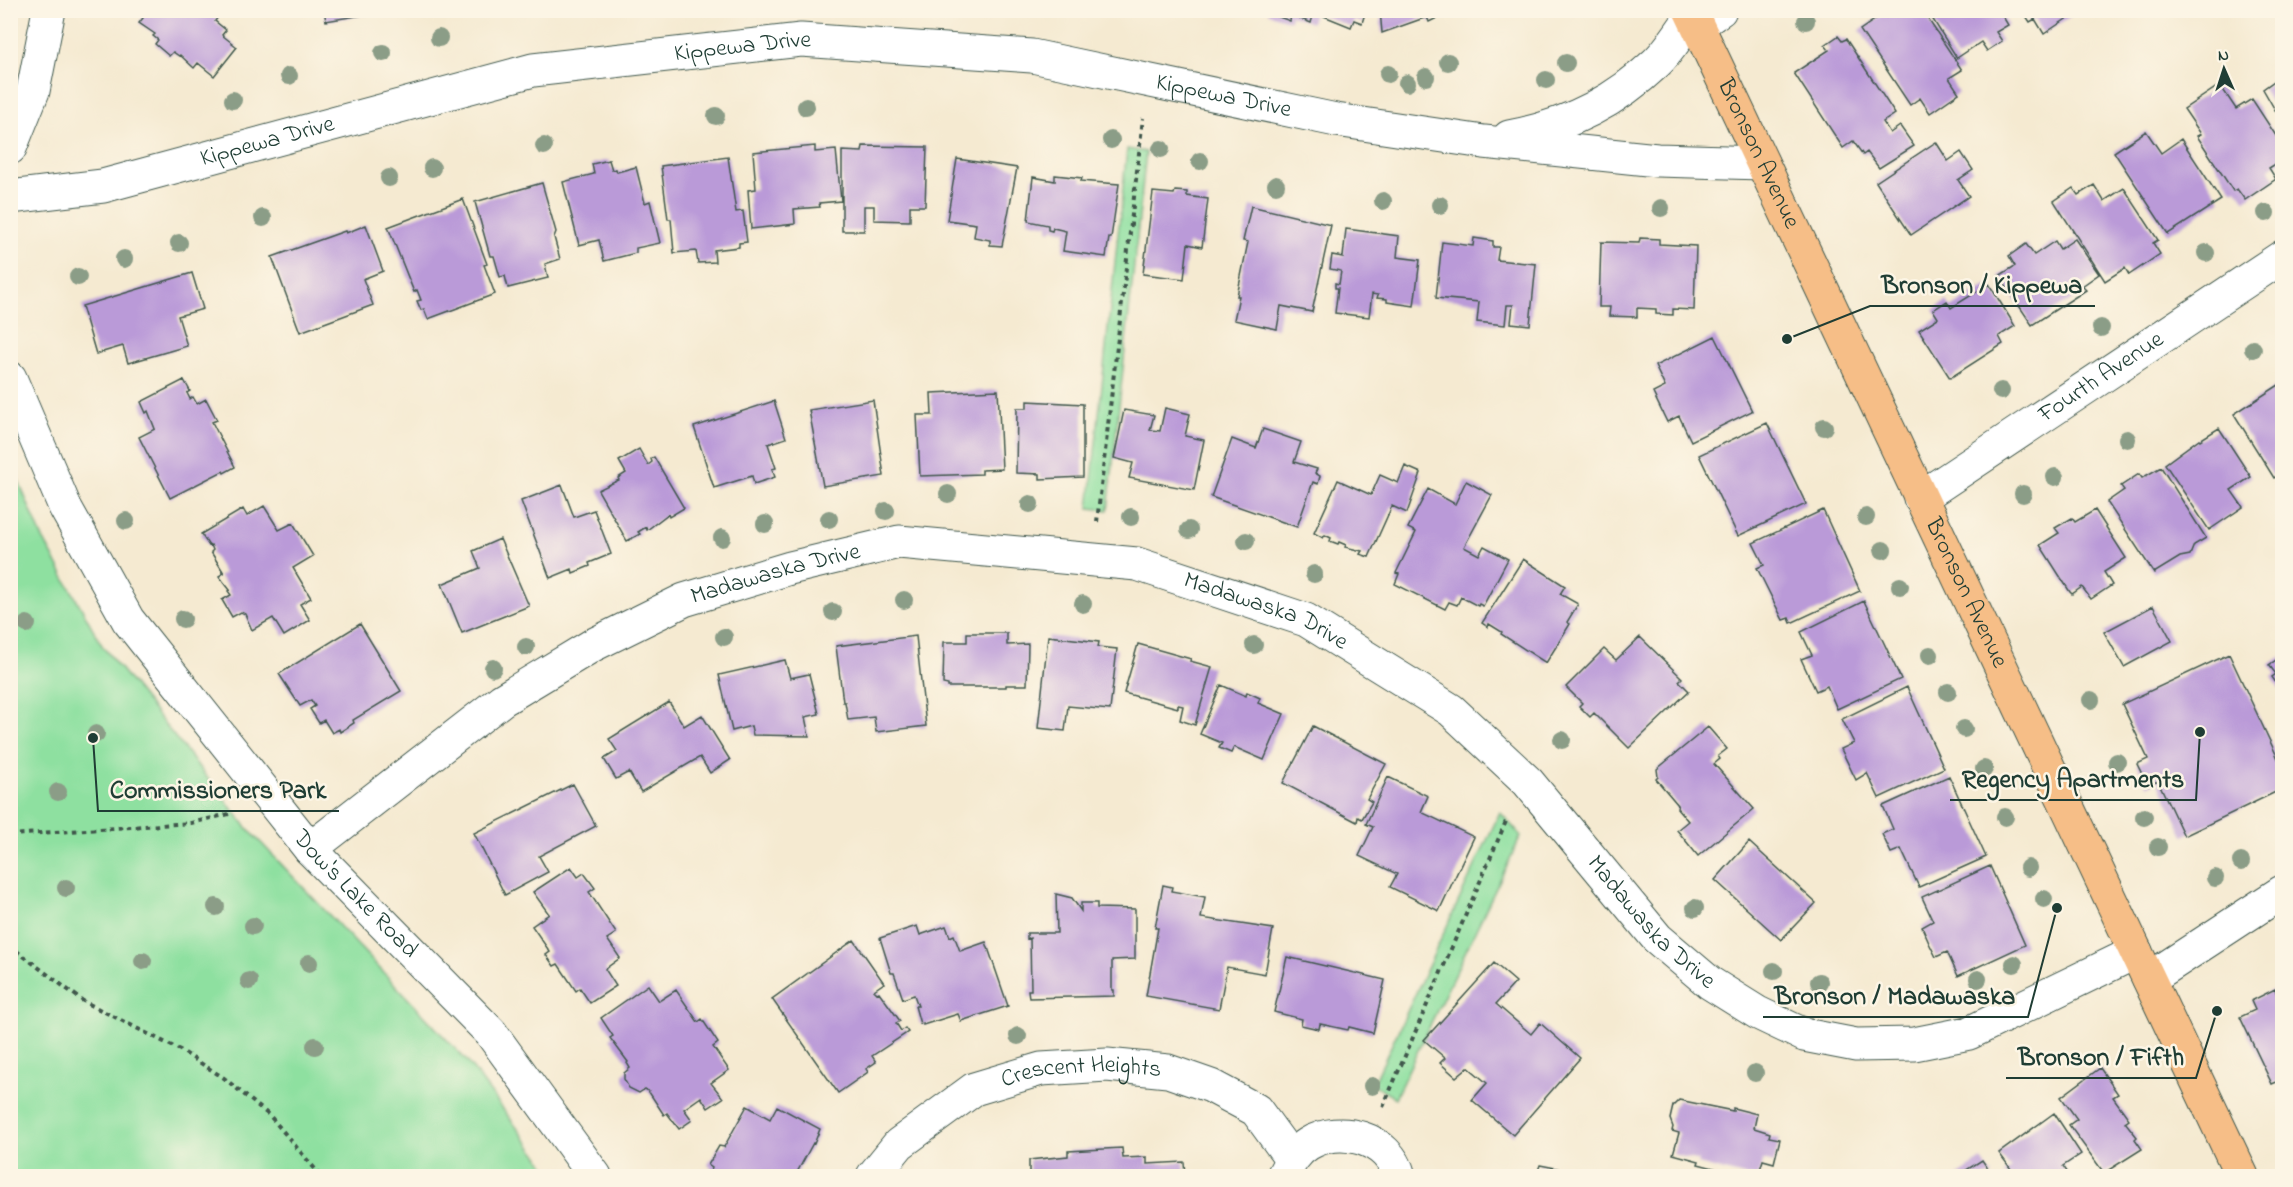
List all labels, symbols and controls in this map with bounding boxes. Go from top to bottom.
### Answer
street label: Kippewa Drive [672,23,813,72]
north arrow [2194,39,2254,99]
text: N [2217,44,2230,68]
street label: Kippewa Drive [1153,65,1295,128]
street label: Bronson Avenue [1707,72,1809,235]
street label: Kippewa Drive [196,107,339,176]
callout: Bronson / Kippewa [1870,262,2095,306]
text: Bronson / Kippewa [1881,268,2082,306]
street label: Fourth Avenue [2031,323,2171,432]
street label: Bronson Avenue [1915,511,2017,674]
street label: Madawaska Drive [686,534,864,614]
street label: Madawaska Drive [1179,563,1355,660]
callout: Regency Apartments [1950,756,2196,800]
text: Regency Apartments [1962,762,2184,801]
callout: Commissioners Park [98,767,339,811]
text: Commissioners Park [110,773,327,811]
street label: Dow's Lake Road [283,822,427,967]
street label: Madawaska Drive [1578,848,1723,998]
callout: Bronson / Madawaska [1763,973,2028,1017]
text: Bronson / Madawaska [1774,979,2015,1017]
callout: Bronson / Fifth [2006,1034,2196,1078]
text: Bronson / Fifth [2017,1040,2184,1078]
street label: Crescent Heights [997,1047,1163,1097]

